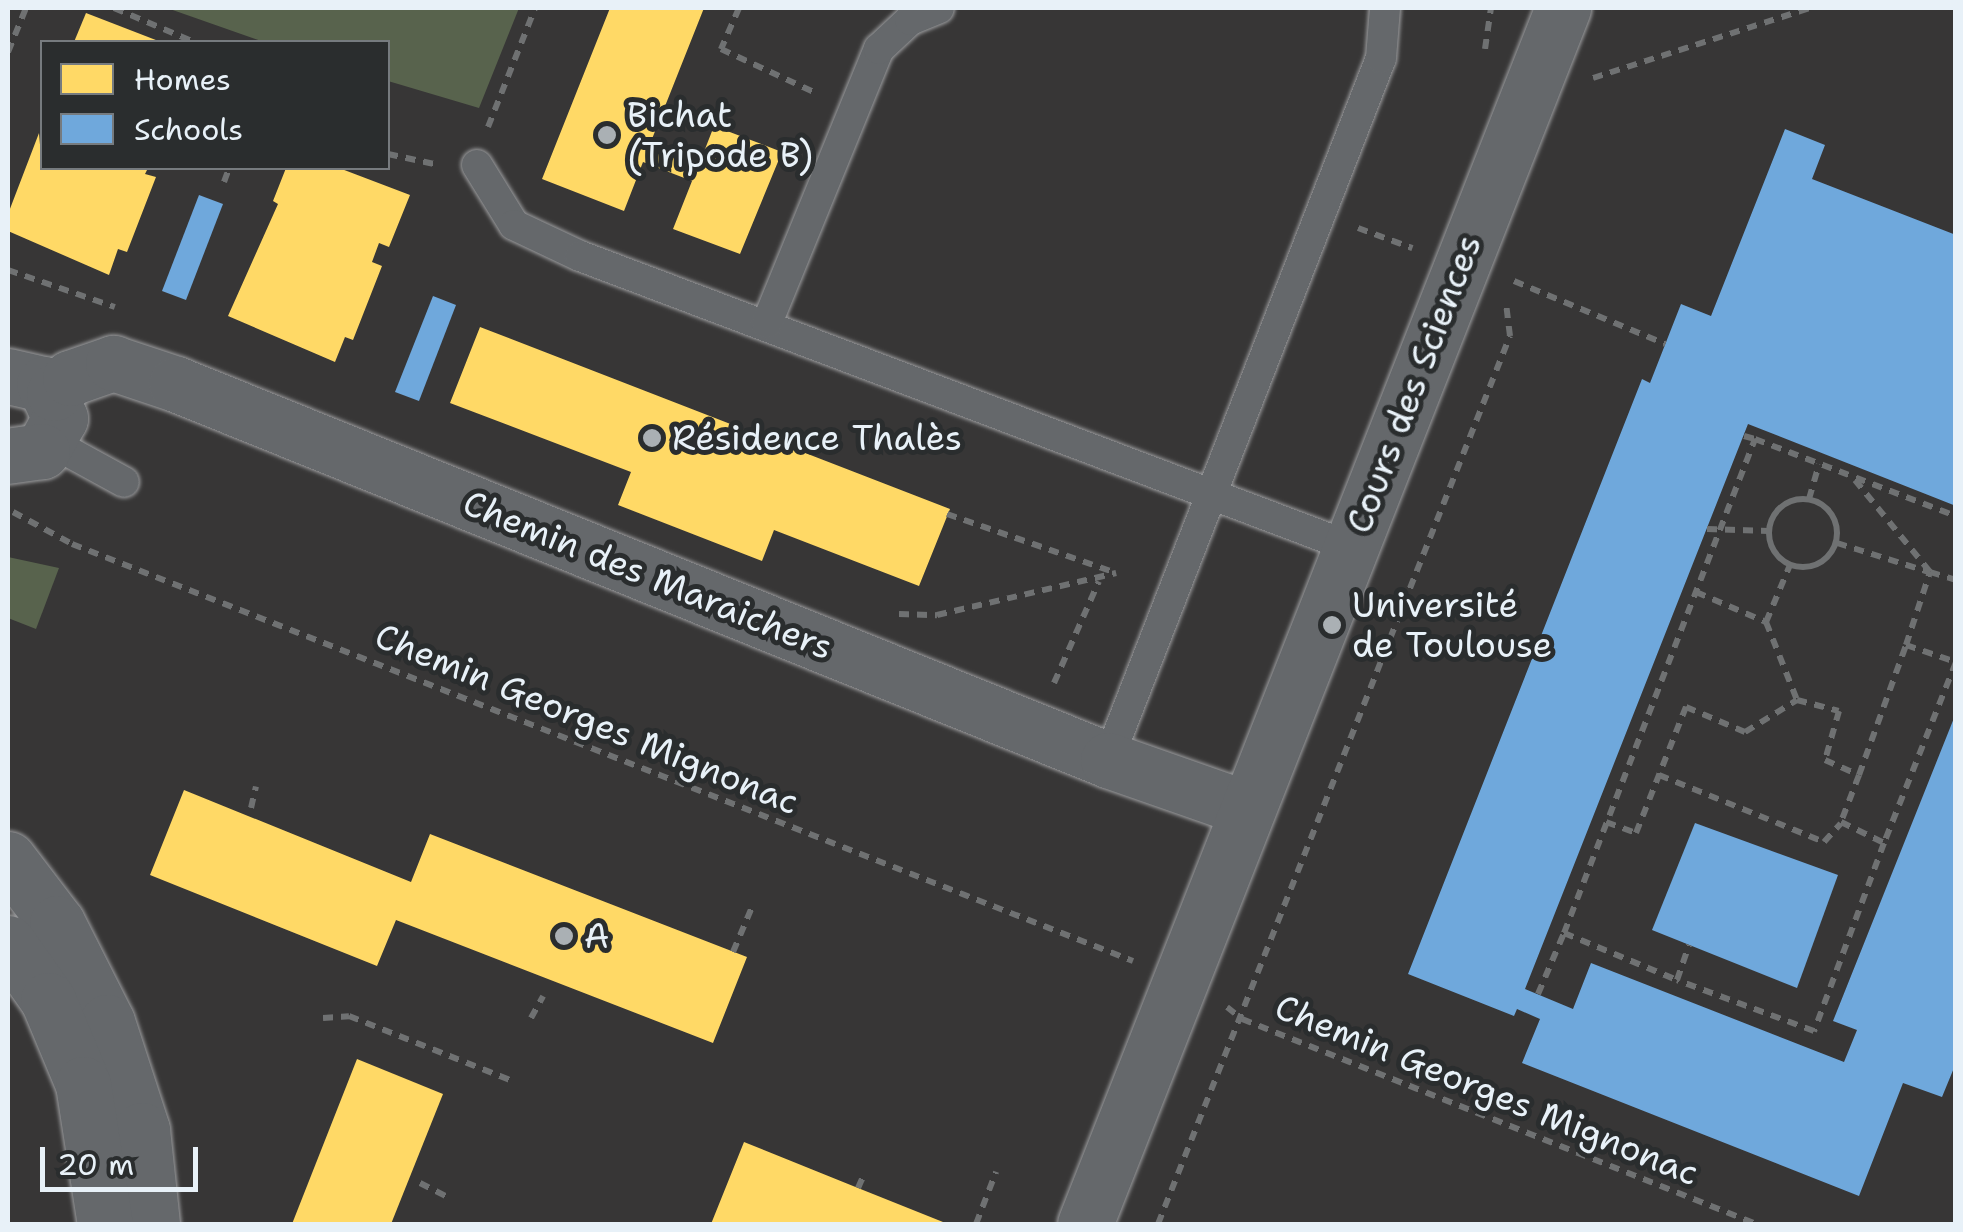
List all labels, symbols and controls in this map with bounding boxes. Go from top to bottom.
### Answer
legend [40,40,390,170]
text: Homes [134,59,231,100]
place label: Bichat (Tripode B) [627,94,813,176]
text: Schools [134,109,243,150]
marker: Bichat (Tripode B) [596,124,618,146]
street label: Cours des Sciences [1338,229,1490,539]
place label: Résidence Thalès [672,417,962,459]
marker: Résidence Thalès [641,427,663,449]
street label: Chemin des Maraichers [457,482,839,668]
place label: Université de Toulouse [1352,584,1552,666]
marker: Université de Toulouse [1321,614,1343,636]
street label: Chemin Georges Mignonac [369,615,805,823]
place label: A [584,915,609,957]
marker: A [553,925,575,947]
street label: Chemin Georges Mignonac [1269,986,1705,1194]
scale bar [45,1127,202,1189]
text: 20 m [57,1144,134,1185]

